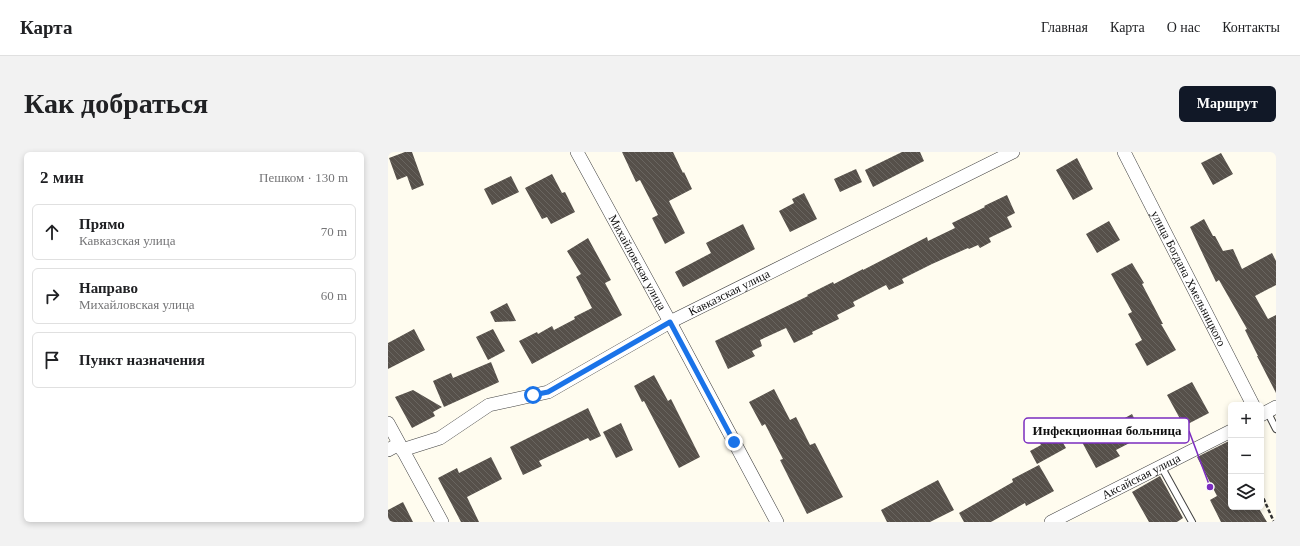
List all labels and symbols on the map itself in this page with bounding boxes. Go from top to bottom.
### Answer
street label: улица Богдана Хмельницкого [1148,208,1229,349]
street label: Михайловская улица [606,212,670,313]
street label: Кавказская улица [686,266,773,319]
route start [524,386,542,404]
callout: Инфекционная больница [1024,418,1189,443]
text: Инфекционная больница [1033,423,1182,438]
route end [725,433,743,451]
street label: Аксайская улица [1100,450,1183,502]

